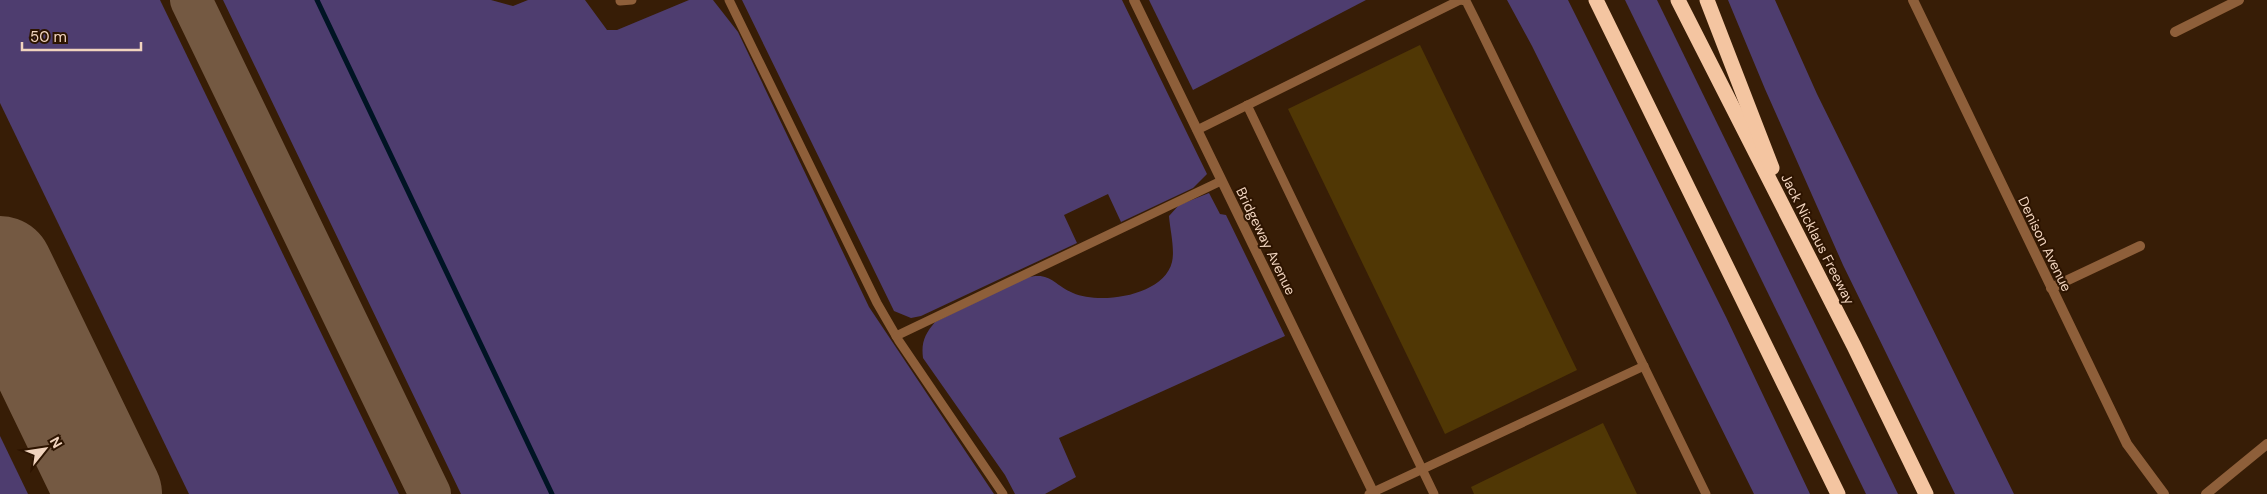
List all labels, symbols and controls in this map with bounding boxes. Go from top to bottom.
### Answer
scale bar [22,20,141,52]
text: 50 m [30,27,67,47]
street label: Jack Nicklaus Freeway [1777,170,1859,308]
street label: Bridgeway Avenue [1232,184,1300,298]
street label: Denison Avenue [2014,193,2076,295]
north arrow [20,424,70,474]
text: N [46,434,67,451]

